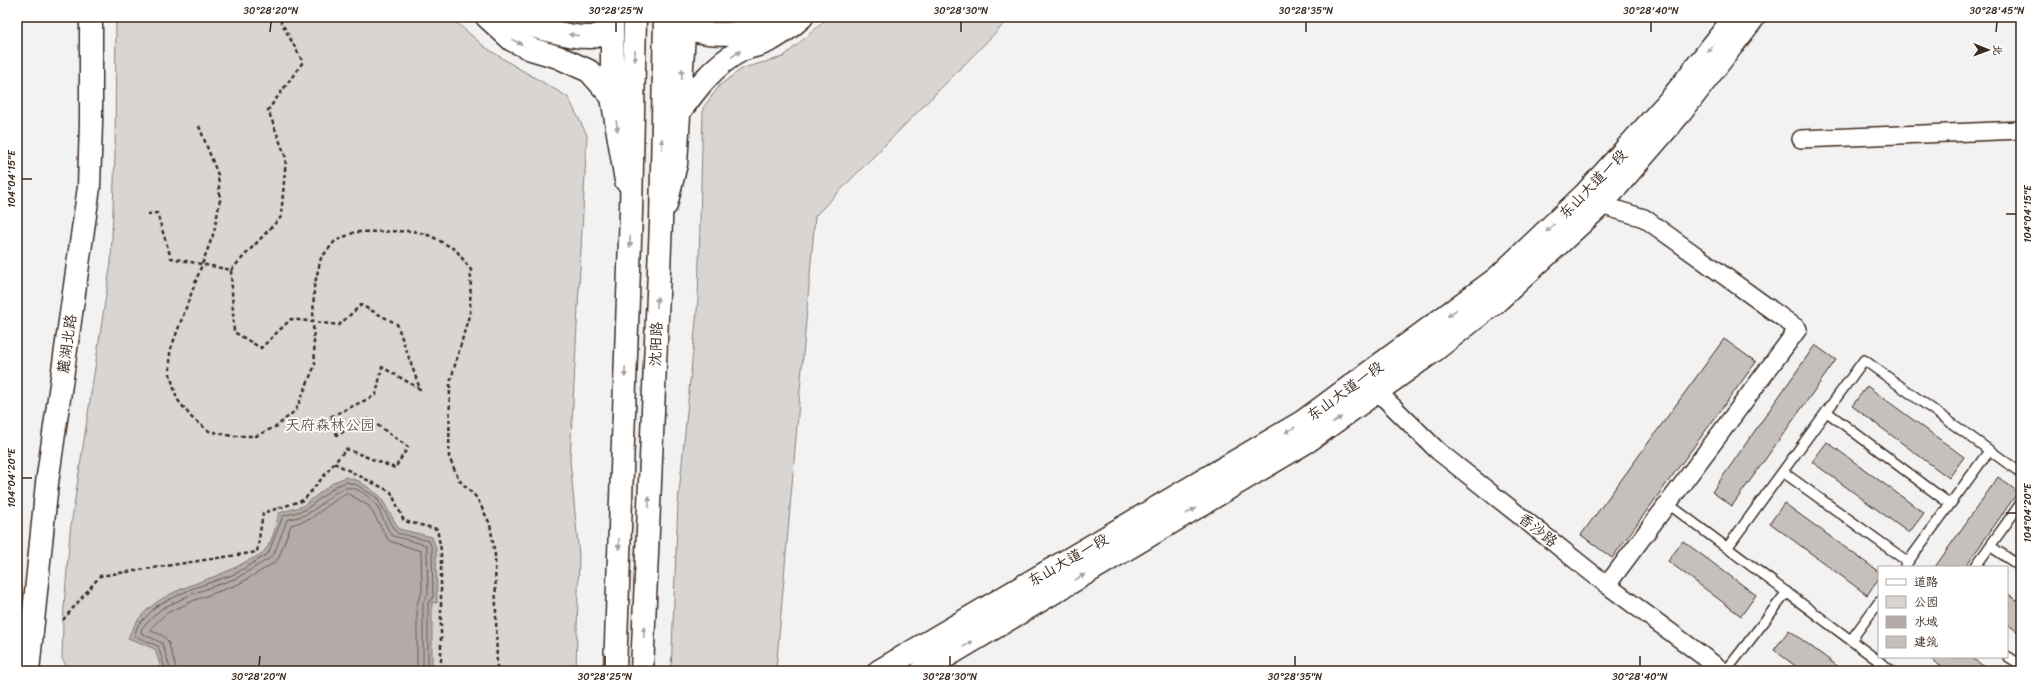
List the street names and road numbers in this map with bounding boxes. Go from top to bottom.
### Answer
street label: 东山大道一段 [1552,143,1634,225]
street label: 麓湖北路 [50,312,84,376]
street label: 沈阳路 [642,321,670,367]
street label: 东山大道一段 [1301,354,1389,428]
street label: 香沙路 [1512,506,1564,554]
street label: 东山大道一段 [1023,526,1113,594]

